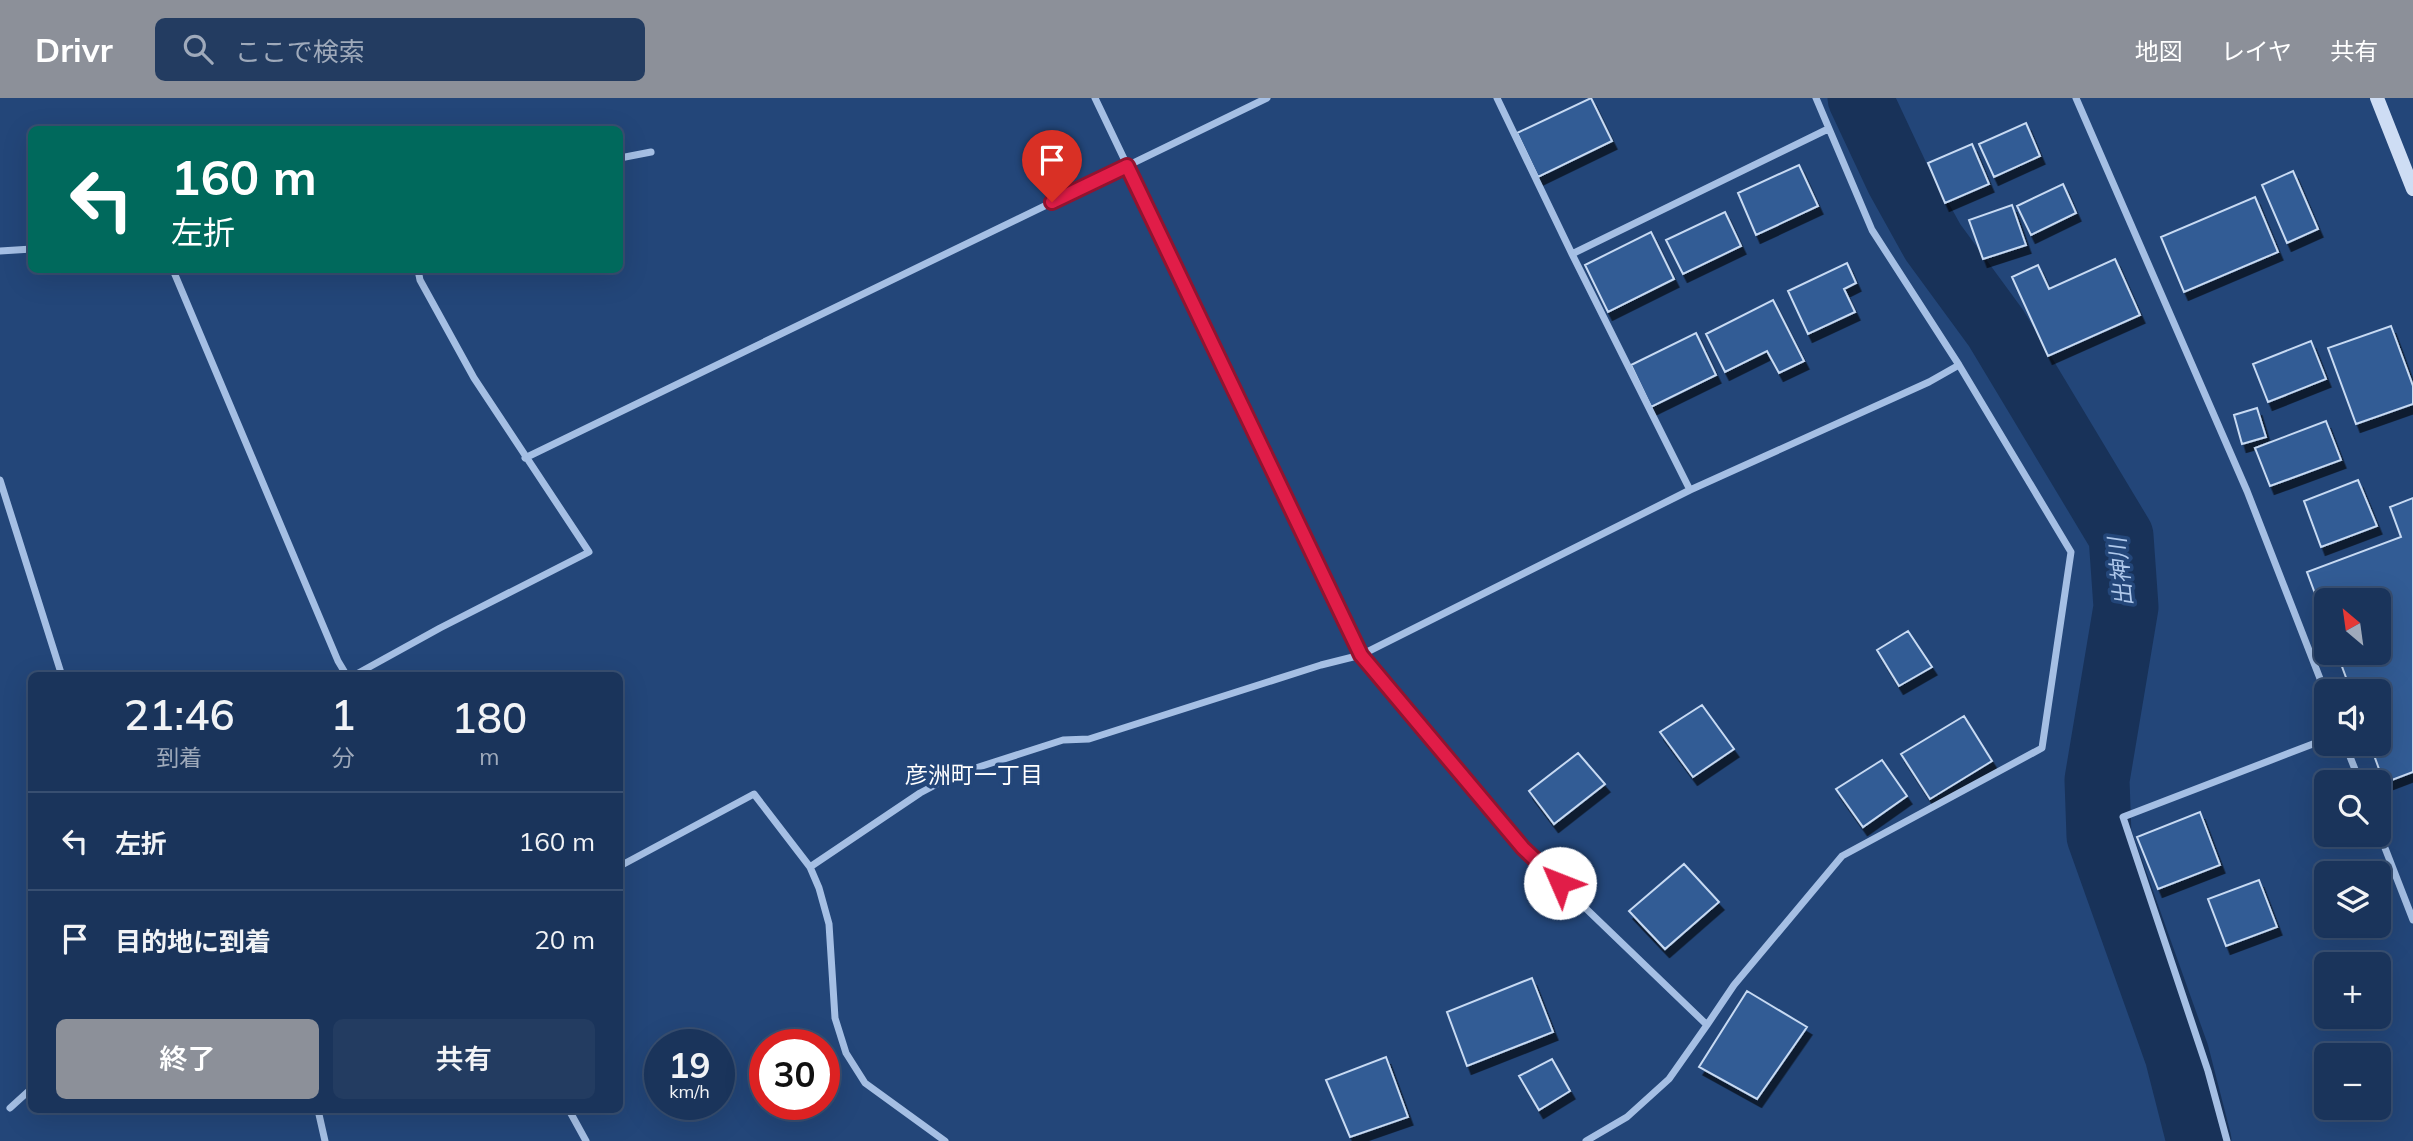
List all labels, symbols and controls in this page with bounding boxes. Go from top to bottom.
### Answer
search box [155,18,645,81]
text: Drivr [35,29,113,70]
icon: search [179,30,217,68]
text: ここで検索 [235,35,365,68]
text: 地図 [2135,36,2183,66]
text: レイヤ [2221,36,2292,66]
text: 共有 [2330,36,2378,66]
pin [1022,130,1082,202]
icon: arrive [1033,141,1071,179]
text: 160 m [171,146,317,207]
icon: left [56,154,147,245]
text: 左折 [171,212,235,252]
water label: 出神川 [2102,533,2138,608]
north arrow [2314,588,2390,665]
map controls [2314,588,2391,1120]
button: sound [2314,679,2391,756]
text: 21:46 [124,688,235,741]
text: 1 [330,688,356,741]
text: 180 [452,691,527,744]
text: m [479,742,499,771]
text: 到着 [156,743,202,772]
text: 分 [332,743,355,772]
district label: 彦洲町一丁目 [905,760,1043,789]
button: search [2314,770,2391,847]
icon: left [56,822,94,860]
text: 160 m [519,825,595,858]
text: 左折 [115,827,167,860]
position arrow [1523,846,1597,920]
button: layers [2314,861,2391,938]
icon: arrive [56,920,94,958]
text: 20 m [534,923,595,956]
text: 目的地に到着 [115,925,271,958]
button: + [2314,952,2391,1029]
button: 終了 [56,1019,319,1099]
button: 共有 [333,1019,595,1099]
speed limit sign: 30 [749,1029,840,1120]
text: 19 [668,1043,711,1087]
button: − [2314,1043,2391,1120]
text: km/h [669,1080,710,1103]

